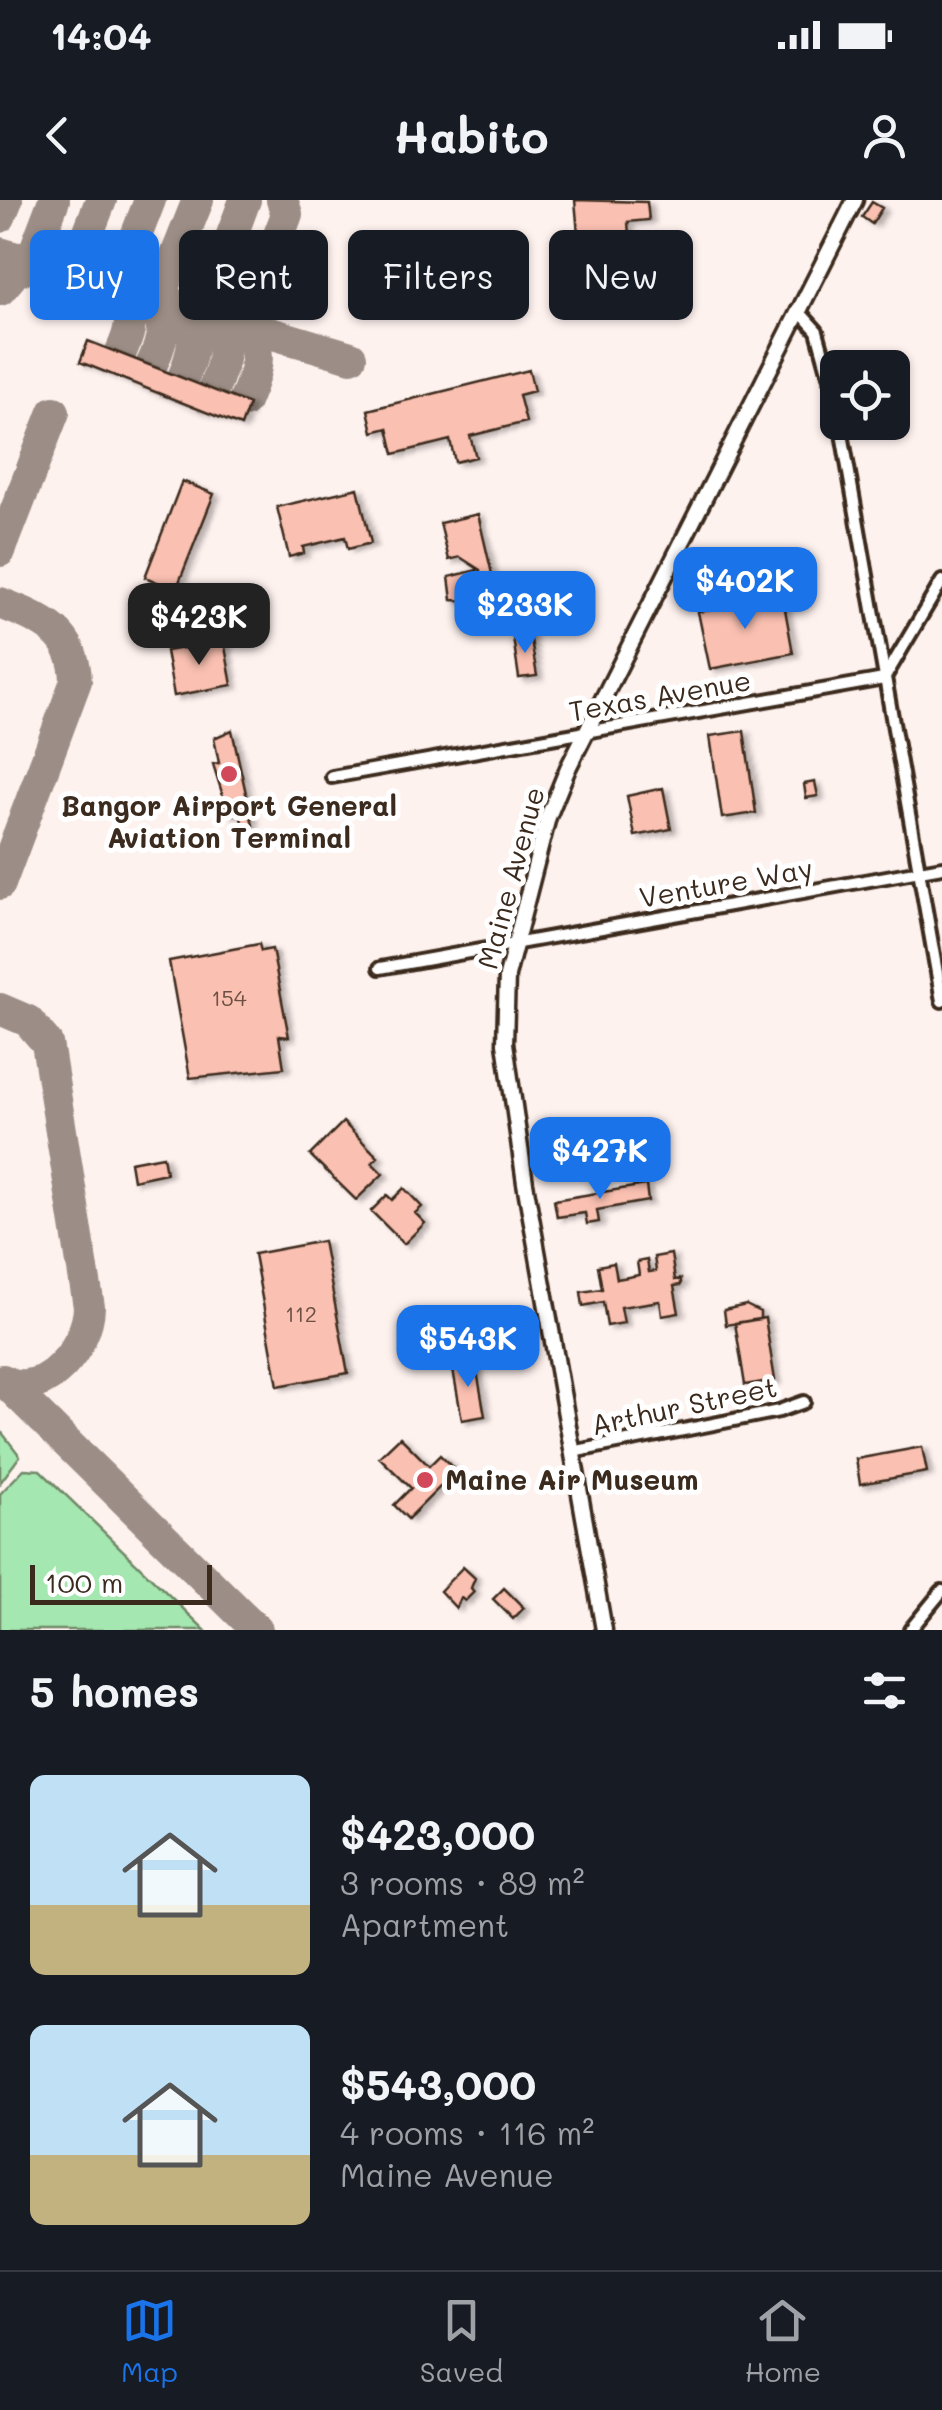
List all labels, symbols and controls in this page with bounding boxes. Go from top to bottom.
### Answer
text: 14:04 [50,10,152,60]
text: Habito [394,106,548,164]
icon: back [30,108,85,163]
icon: person [857,108,912,163]
chip: Buy [30,230,159,320]
chip: Rent [179,230,328,320]
chip: Filters [348,230,529,320]
chip: New [549,230,693,320]
map controls [820,350,910,440]
button: locate [820,350,910,440]
pin: $402K [675,547,815,632]
text: $402K [695,558,795,600]
pin: $233K [455,571,595,656]
text: $233K [476,582,574,624]
pin: $423K [129,583,269,668]
text: $423K [150,594,248,636]
street label: Texas Avenue [566,661,754,729]
marker: Bangor Airport General Aviation Terminal [218,763,240,785]
street label: Maine Avenue [468,783,552,973]
place label: Bangor Airport General Aviation Terminal [61,787,397,855]
street label: Venture Way [636,849,815,915]
house number: 154 [211,983,247,1012]
pin: $427K [530,1117,670,1202]
text: $427K [552,1128,648,1170]
house number: 112 [285,1299,317,1328]
pin: $543K [398,1305,538,1390]
text: $543K [418,1316,518,1358]
street label: Arthur Street [588,1368,780,1442]
place label: Maine Air Museum [445,1461,699,1497]
marker: Maine Air Museum [414,1469,436,1491]
scale bar [30,1560,212,1604]
text: 100 m [45,1564,123,1600]
text: 5 homes [30,1663,199,1718]
icon: filters [857,1663,912,1718]
text: $423,000 [340,1806,535,1861]
icon: home [110,1815,230,1935]
text: 3 rooms · 89 m² [340,1861,585,1903]
text: Apartment [340,1903,509,1945]
text: $543,000 [340,2056,536,2111]
icon: home [110,2065,230,2185]
text: 4 rooms · 116 m² [340,2111,594,2153]
text: Maine Avenue [340,2153,554,2195]
tab: Map [121,2293,178,2389]
tab: Saved [420,2293,503,2389]
tab: Home [745,2293,821,2389]

